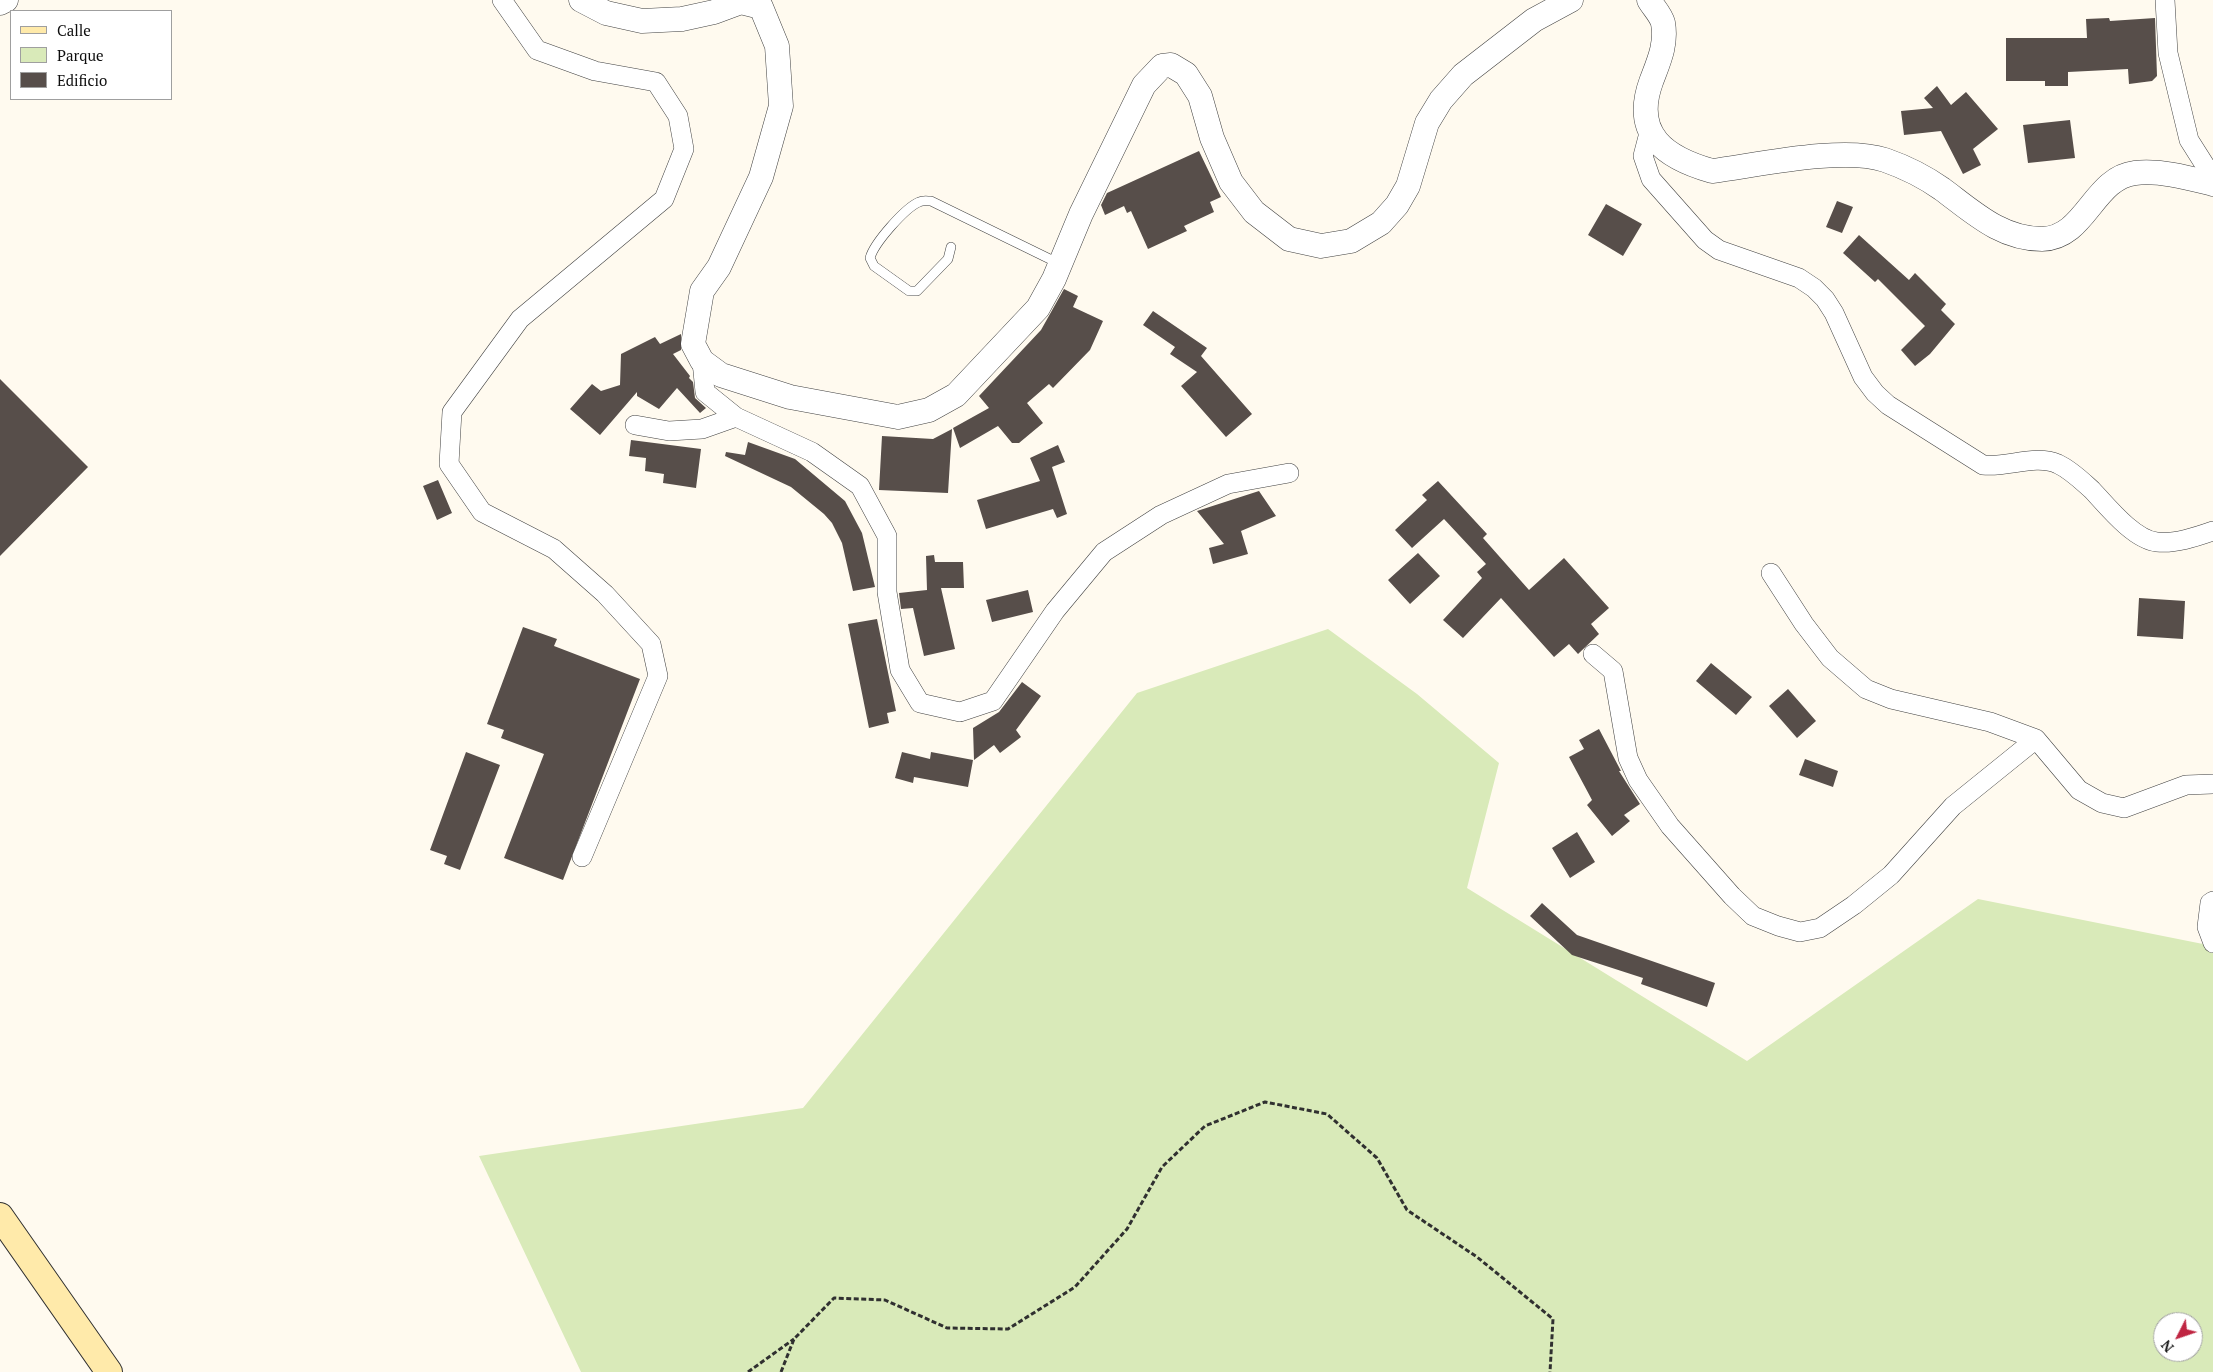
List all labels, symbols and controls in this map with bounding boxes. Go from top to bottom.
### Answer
legend [10,10,172,100]
text: Calle [57,20,91,40]
text: Parque [57,45,104,65]
text: Edificio [57,70,107,90]
north arrow [2153,1312,2203,1362]
text: N [2156,1336,2178,1357]

